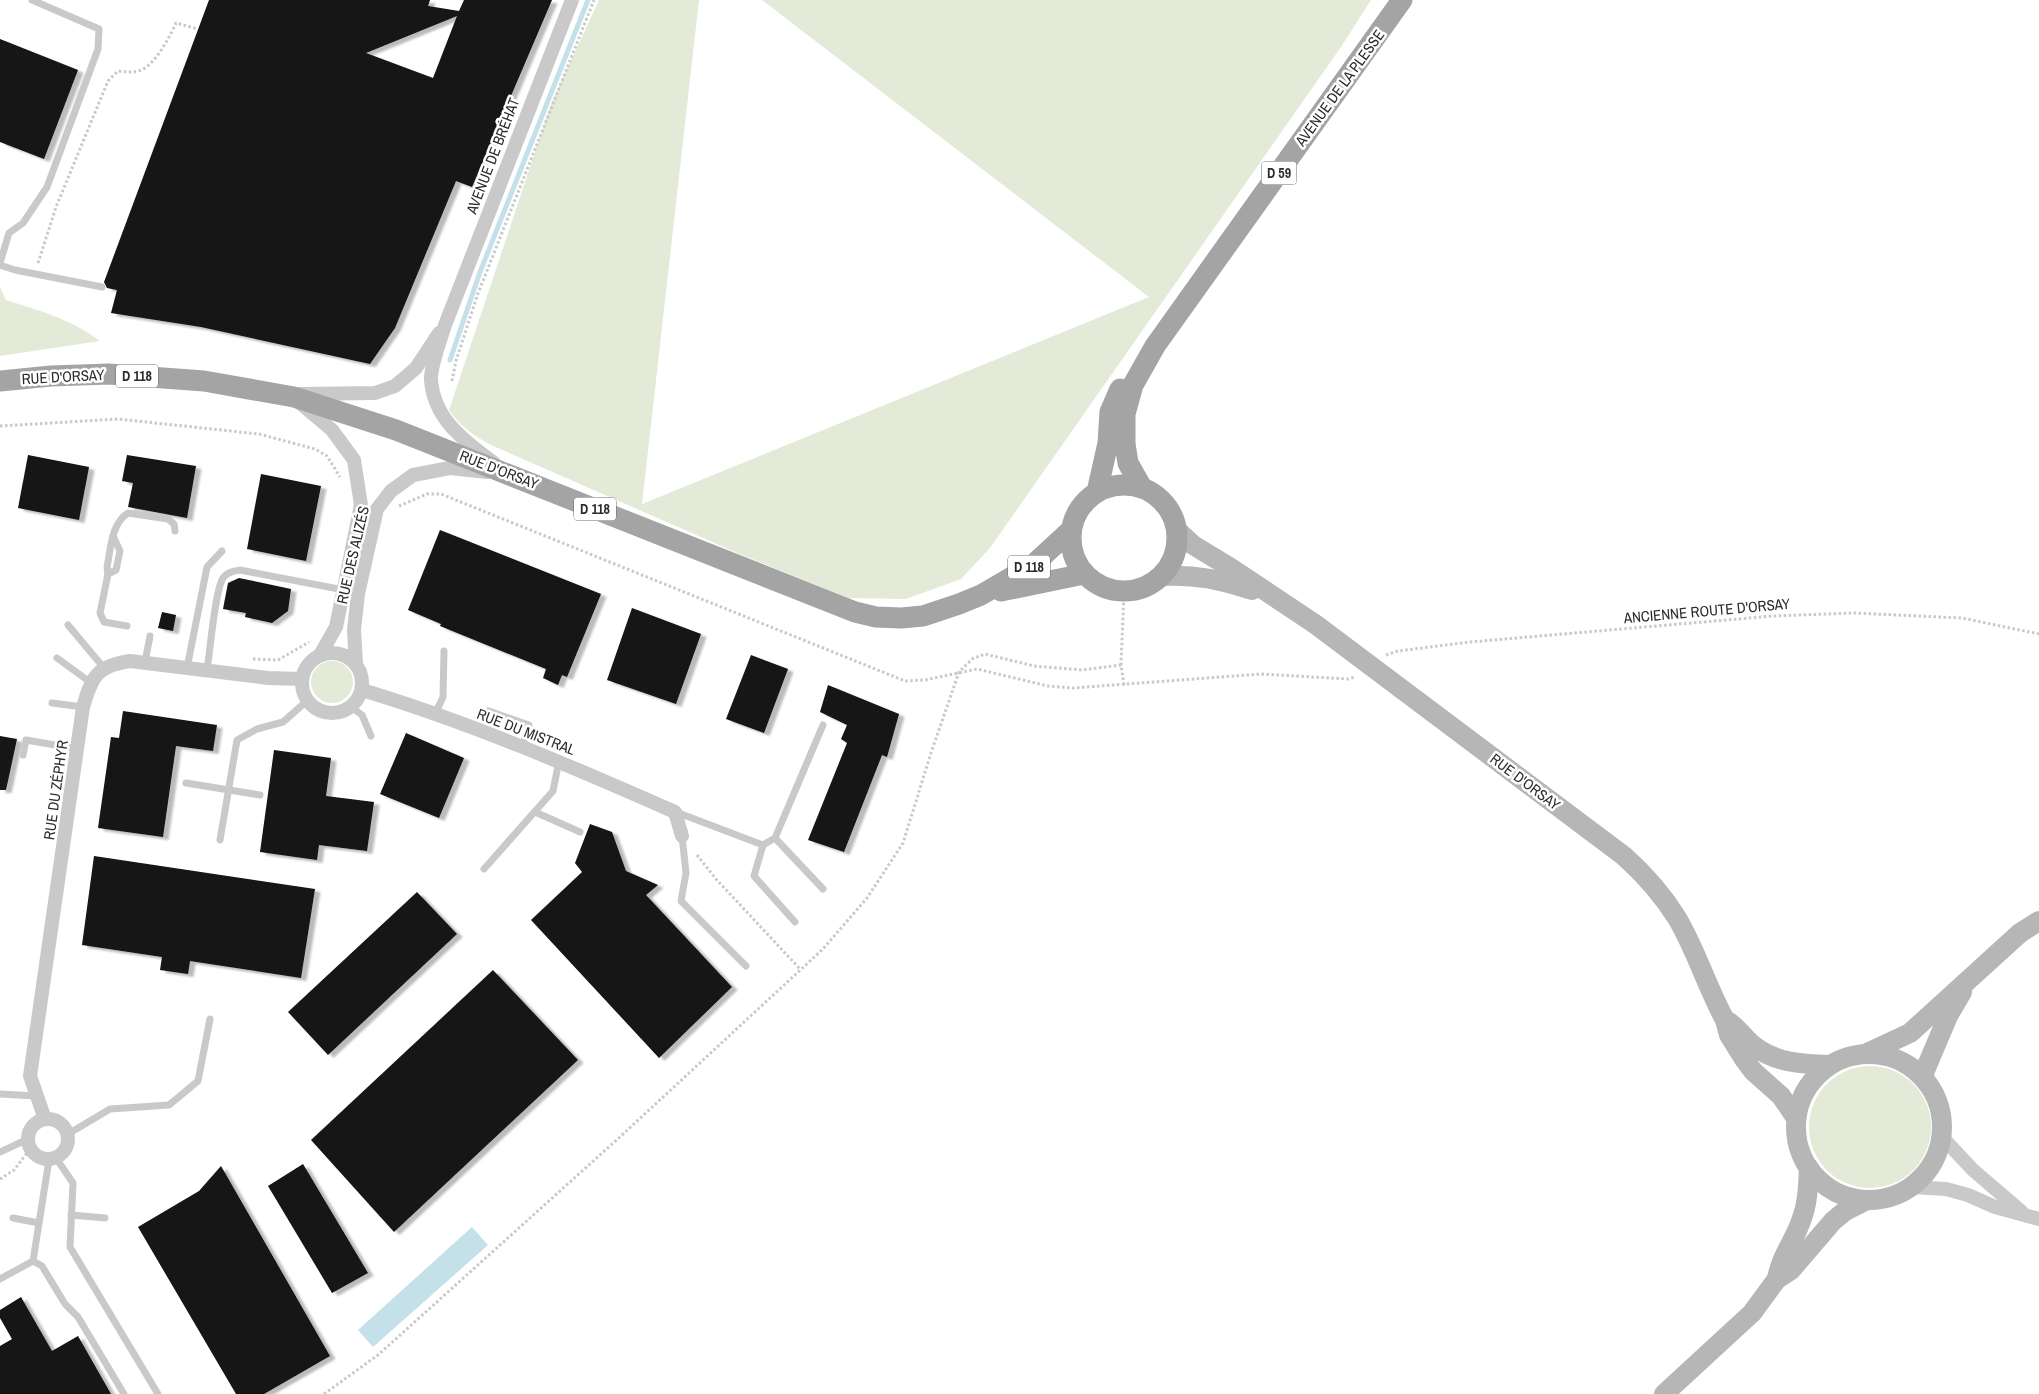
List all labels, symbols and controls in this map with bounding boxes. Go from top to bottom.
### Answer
street label: AVENUE DE LA PLESSE [1290,25,1389,151]
street label: AVENUE DE BRÉHAT [460,94,524,218]
road number: D 59 [1262,162,1296,184]
street label: RUE D'ORSAY [21,364,106,389]
road number: D 118 [116,364,158,388]
street label: RUE D'ORSAY [457,445,542,494]
road number: D 118 [574,498,616,520]
street label: RUE DES ALIZÉS [331,504,374,606]
road number: D 118 [1008,556,1050,578]
street label: ANCIENNE ROUTE D'ORSAY [1622,593,1792,628]
street label: RUE DU MISTRAL [474,703,579,760]
street label: RUE DU ZÉPHYR [38,739,73,841]
street label: RUE D'ORSAY [1486,748,1565,815]

